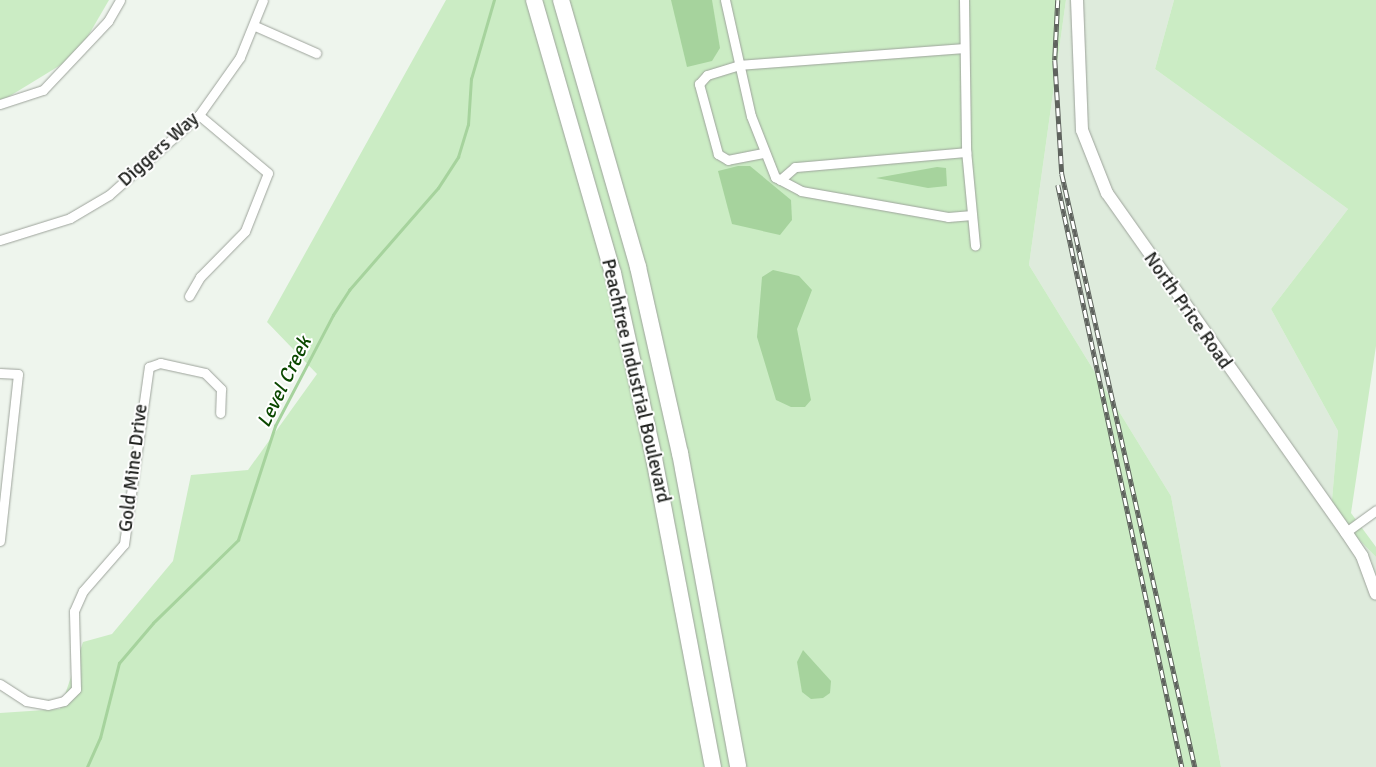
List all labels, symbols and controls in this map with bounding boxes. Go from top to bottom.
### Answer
street label: Diggers Way [114,108,204,192]
street label: North Price Road [1138,248,1236,374]
street label: Peachtree Industrial Boulevard [596,257,674,505]
water label: Level Creek [252,333,316,431]
street label: Gold Mine Drive [115,403,153,533]

